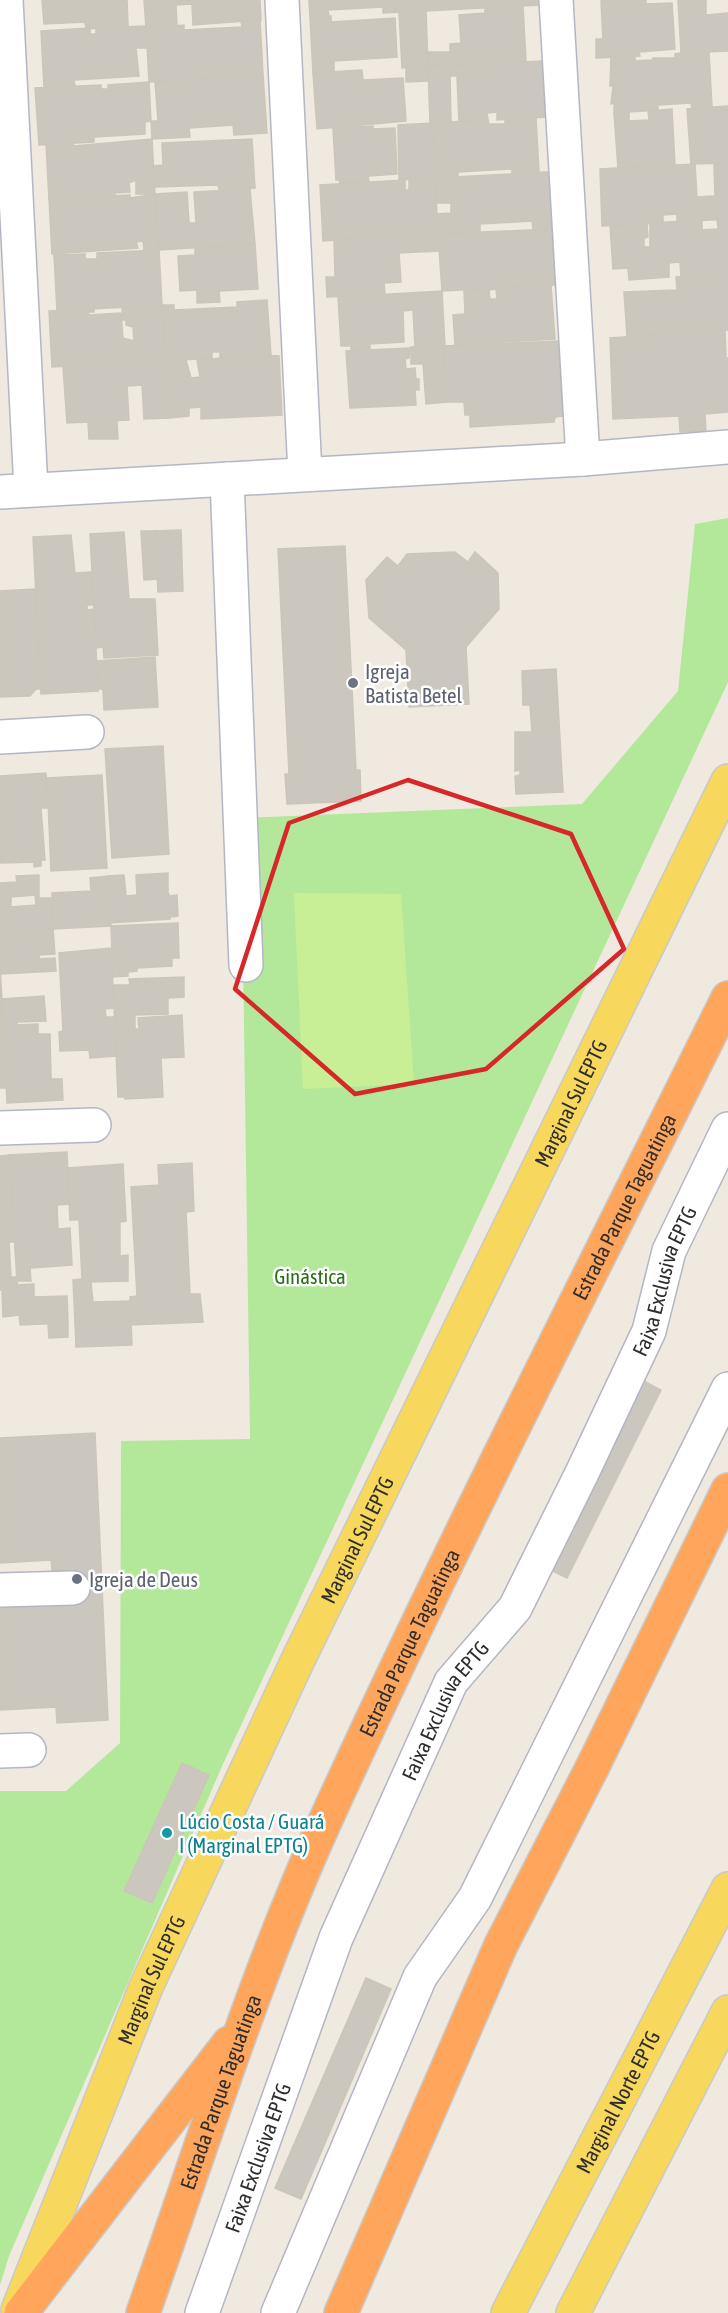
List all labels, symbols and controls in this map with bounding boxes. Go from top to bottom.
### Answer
place label: Igreja Batista Betel [365,659,463,707]
marker: Igreja Batista Betel [346,676,360,690]
street label: Marginal Sul EPTG [529,1036,612,1171]
street label: Estrada Parque Taguatinga [567,1109,680,1304]
street label: Faixa Exclusiva EPTG [627,1202,701,1360]
park label: Ginástica [274,1264,346,1288]
street label: Marginal Sul EPTG [316,1472,398,1607]
street label: Estrada Parque Taguatinga [354,1545,464,1740]
place label: Igreja de Deus [89,1567,198,1591]
marker: Igreja de Deus [70,1572,84,1586]
street label: Faixa Exclusiva EPTG [396,1636,493,1784]
place label: Lúcio Costa / Guará I (Marginal EPTG) [179,1809,325,1857]
marker: Lúcio Costa / Guará I (Marginal EPTG) [160,1826,174,1840]
street label: Marginal Sul EPTG [113,1911,190,2048]
street label: Estrada Parque Taguatinga [175,1991,265,2193]
street label: Marginal Norte EPTG [571,2026,665,2177]
street label: Faixa Exclusiva EPTG [220,2080,295,2236]

